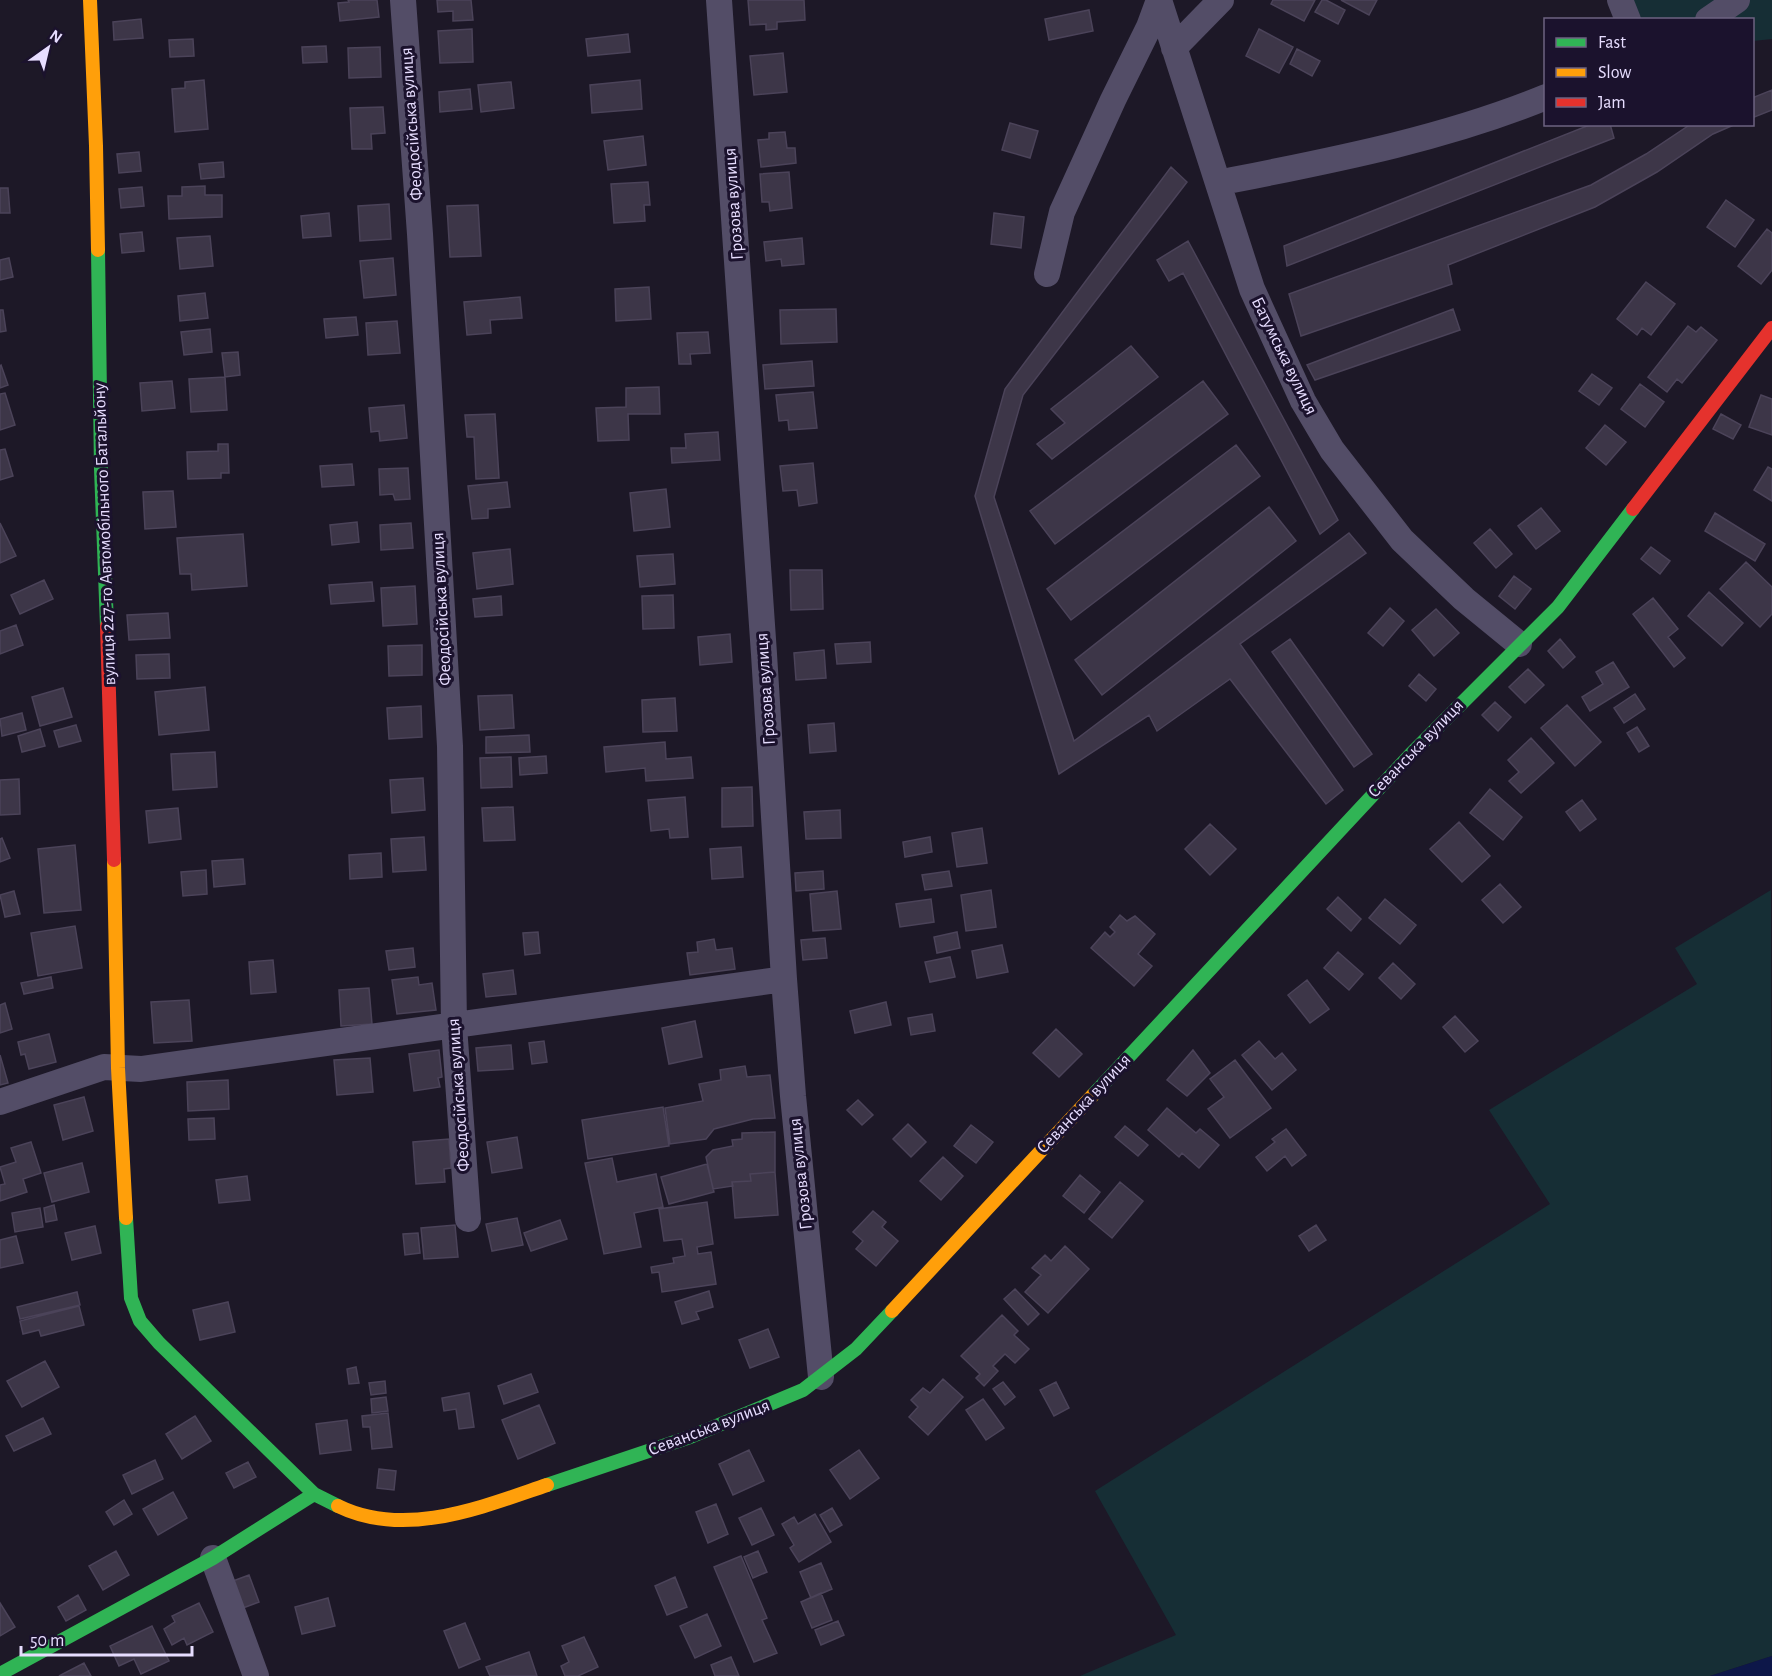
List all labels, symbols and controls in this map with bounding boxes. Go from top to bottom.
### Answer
north arrow [18,18,78,78]
legend [1544,18,1754,126]
text: N [47,27,65,46]
text: Fast [1598,34,1626,52]
street label: Феодосійська вулиця [398,47,426,201]
text: Slow [1598,64,1631,82]
text: Jam [1598,94,1626,112]
street label: Грозова вулиця [721,147,747,261]
street label: Батумська вулиця [1248,294,1320,418]
street label: вулиця 227-го Автомобільного Батальйону [90,382,119,686]
street label: Феодосійська вулиця [429,532,455,686]
street label: Грозова вулиця [753,632,779,746]
street label: Севанська вулиця [1365,696,1467,802]
street label: Феодосійська вулиця [445,1018,473,1172]
street label: Севанська вулиця [1033,1051,1135,1157]
street label: Грозова вулиця [786,1117,816,1231]
street label: Севанська вулиця [646,1397,772,1459]
scale bar [21,1619,192,1657]
text: 50 m [30,1632,64,1650]

